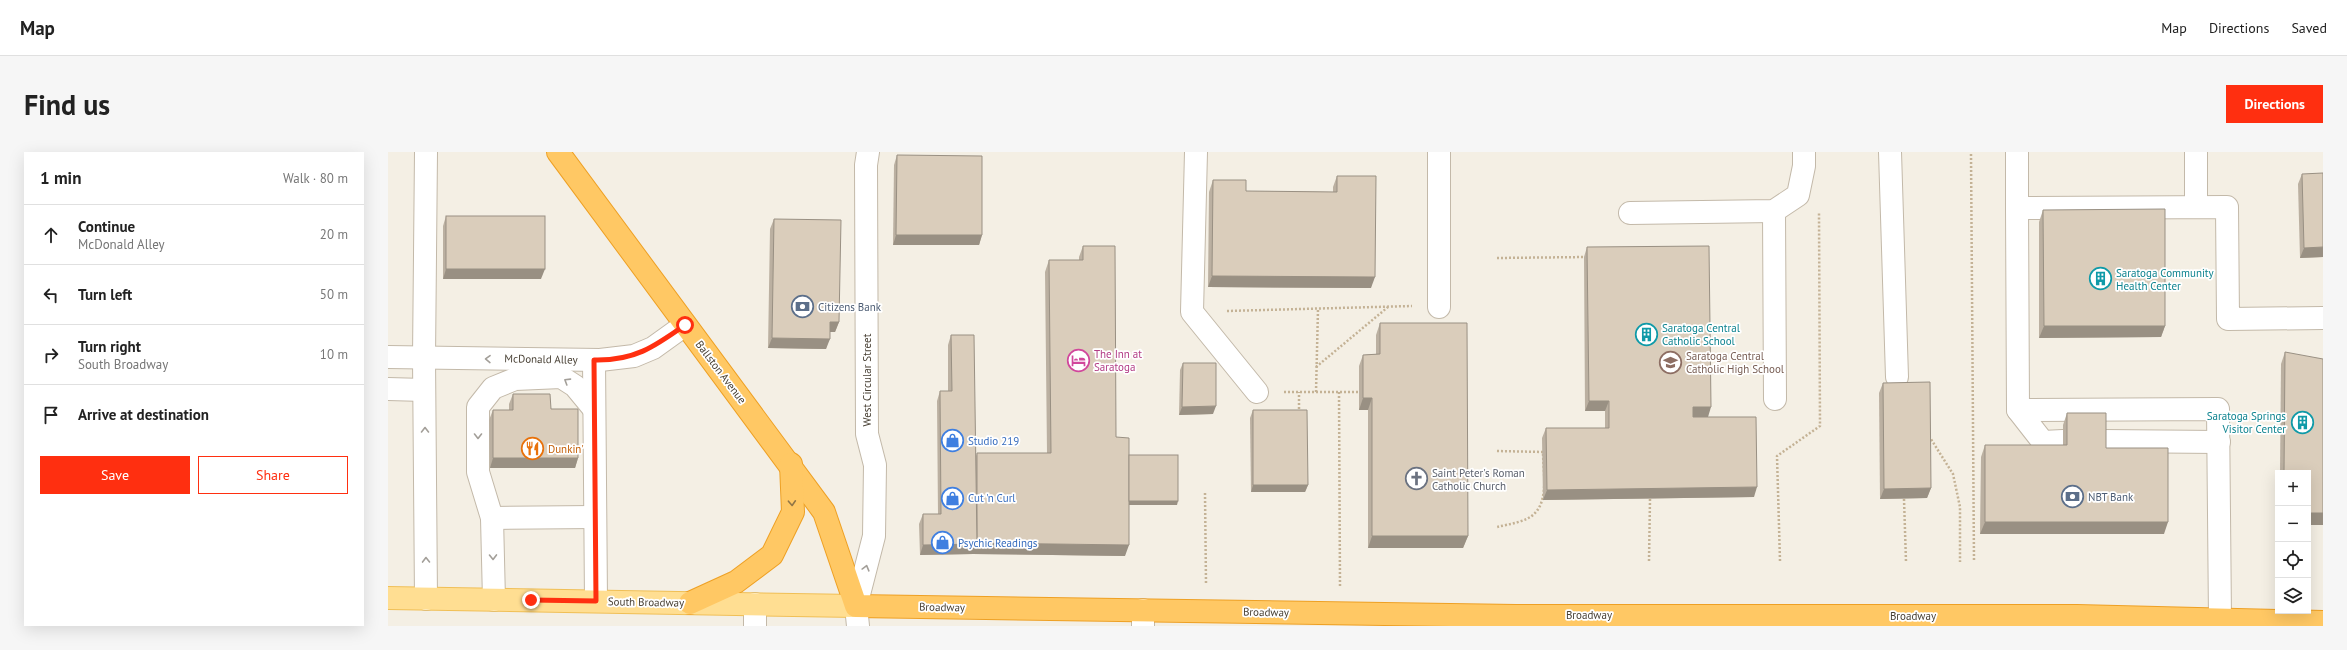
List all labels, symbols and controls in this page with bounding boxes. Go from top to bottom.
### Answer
text: Map [20,16,55,40]
text: Map [2161,19,2187,37]
text: Directions [2209,19,2269,37]
text: Saved [2291,19,2327,37]
button: Directions [2226,85,2323,123]
text: Find us [24,86,110,123]
text: 1 min [40,167,81,189]
text: Walk · 80 m [283,170,348,187]
text: Continue [78,217,135,236]
icon: ahead [40,224,62,246]
text: 20 m [320,226,348,243]
text: McDonald Alley [78,236,165,253]
building icon: Saratoga Community Health Center [2087,266,2113,292]
place label: Saratoga Community Health Center [2116,266,2215,293]
icon: left [40,284,62,306]
text: Turn left [78,285,132,304]
text: 50 m [320,286,348,303]
bank icon: Citizens Bank [789,294,815,320]
place label: Citizens Bank [818,300,882,314]
route start [676,316,694,334]
building icon: Saratoga Central Catholic School [1633,321,1659,347]
place label: Saratoga Central Catholic School [1662,321,1741,348]
street label: West Circular Street [860,333,874,426]
text: Turn right [78,337,141,356]
street label: Ballston Avenue [693,338,750,407]
icon: right [40,344,62,366]
text: 10 m [320,346,348,363]
hotel icon: The Inn at Saratoga [1066,347,1092,373]
place label: The Inn at Saratoga [1094,347,1142,374]
school or university icon: Saratoga Central Catholic High School [1657,349,1683,375]
place label: Saratoga Central Catholic High School [1686,349,1785,376]
street label: McDonald Alley [504,351,579,367]
one-way arrow [485,355,491,363]
text: South Broadway [78,356,168,373]
one-way arrow [564,378,571,386]
icon: arrive [40,404,62,426]
text: Arrive at destination [78,405,209,424]
place label: Saratoga Springs Visitor Center [2207,409,2286,436]
building icon: Saratoga Springs Visitor Center [2289,409,2315,435]
one-way arrow [421,427,429,433]
shop icon: Studio 219 [940,428,966,454]
one-way arrow [474,433,482,439]
place label: Studio 219 [968,434,1019,448]
restaurant icon: Dunkin' [519,436,545,462]
place label: Dunkin' [548,442,584,456]
button: Save [40,456,190,494]
button: Share [198,456,348,494]
church icon: Saint Peter's Roman Catholic Church [1403,466,1429,492]
place label: Saint Peter's Roman Catholic Church [1432,466,1525,493]
map controls [2275,470,2311,614]
button: + [2275,470,2311,506]
bank icon: NBT Bank [2059,484,2085,510]
shop icon: Cut 'n Curl [940,485,966,511]
place label: NBT Bank [2088,490,2134,504]
place label: Cut 'n Curl [968,491,1016,505]
one-way arrow [788,500,797,506]
button: − [2275,506,2311,542]
shop icon: Psychic Readings [929,530,955,556]
place label: Psychic Readings [958,536,1038,550]
button: locate [2275,542,2311,578]
one-way arrow [489,554,497,560]
one-way arrow [422,557,430,563]
one-way arrow [861,565,870,572]
button: layers [2275,578,2311,614]
route end [522,591,540,609]
street label: South Broadway [608,594,685,610]
street label: Broadway [919,600,966,614]
street label: Broadway [1243,605,1290,619]
street label: Broadway [1566,608,1613,622]
street label: Broadway [1890,609,1937,623]

